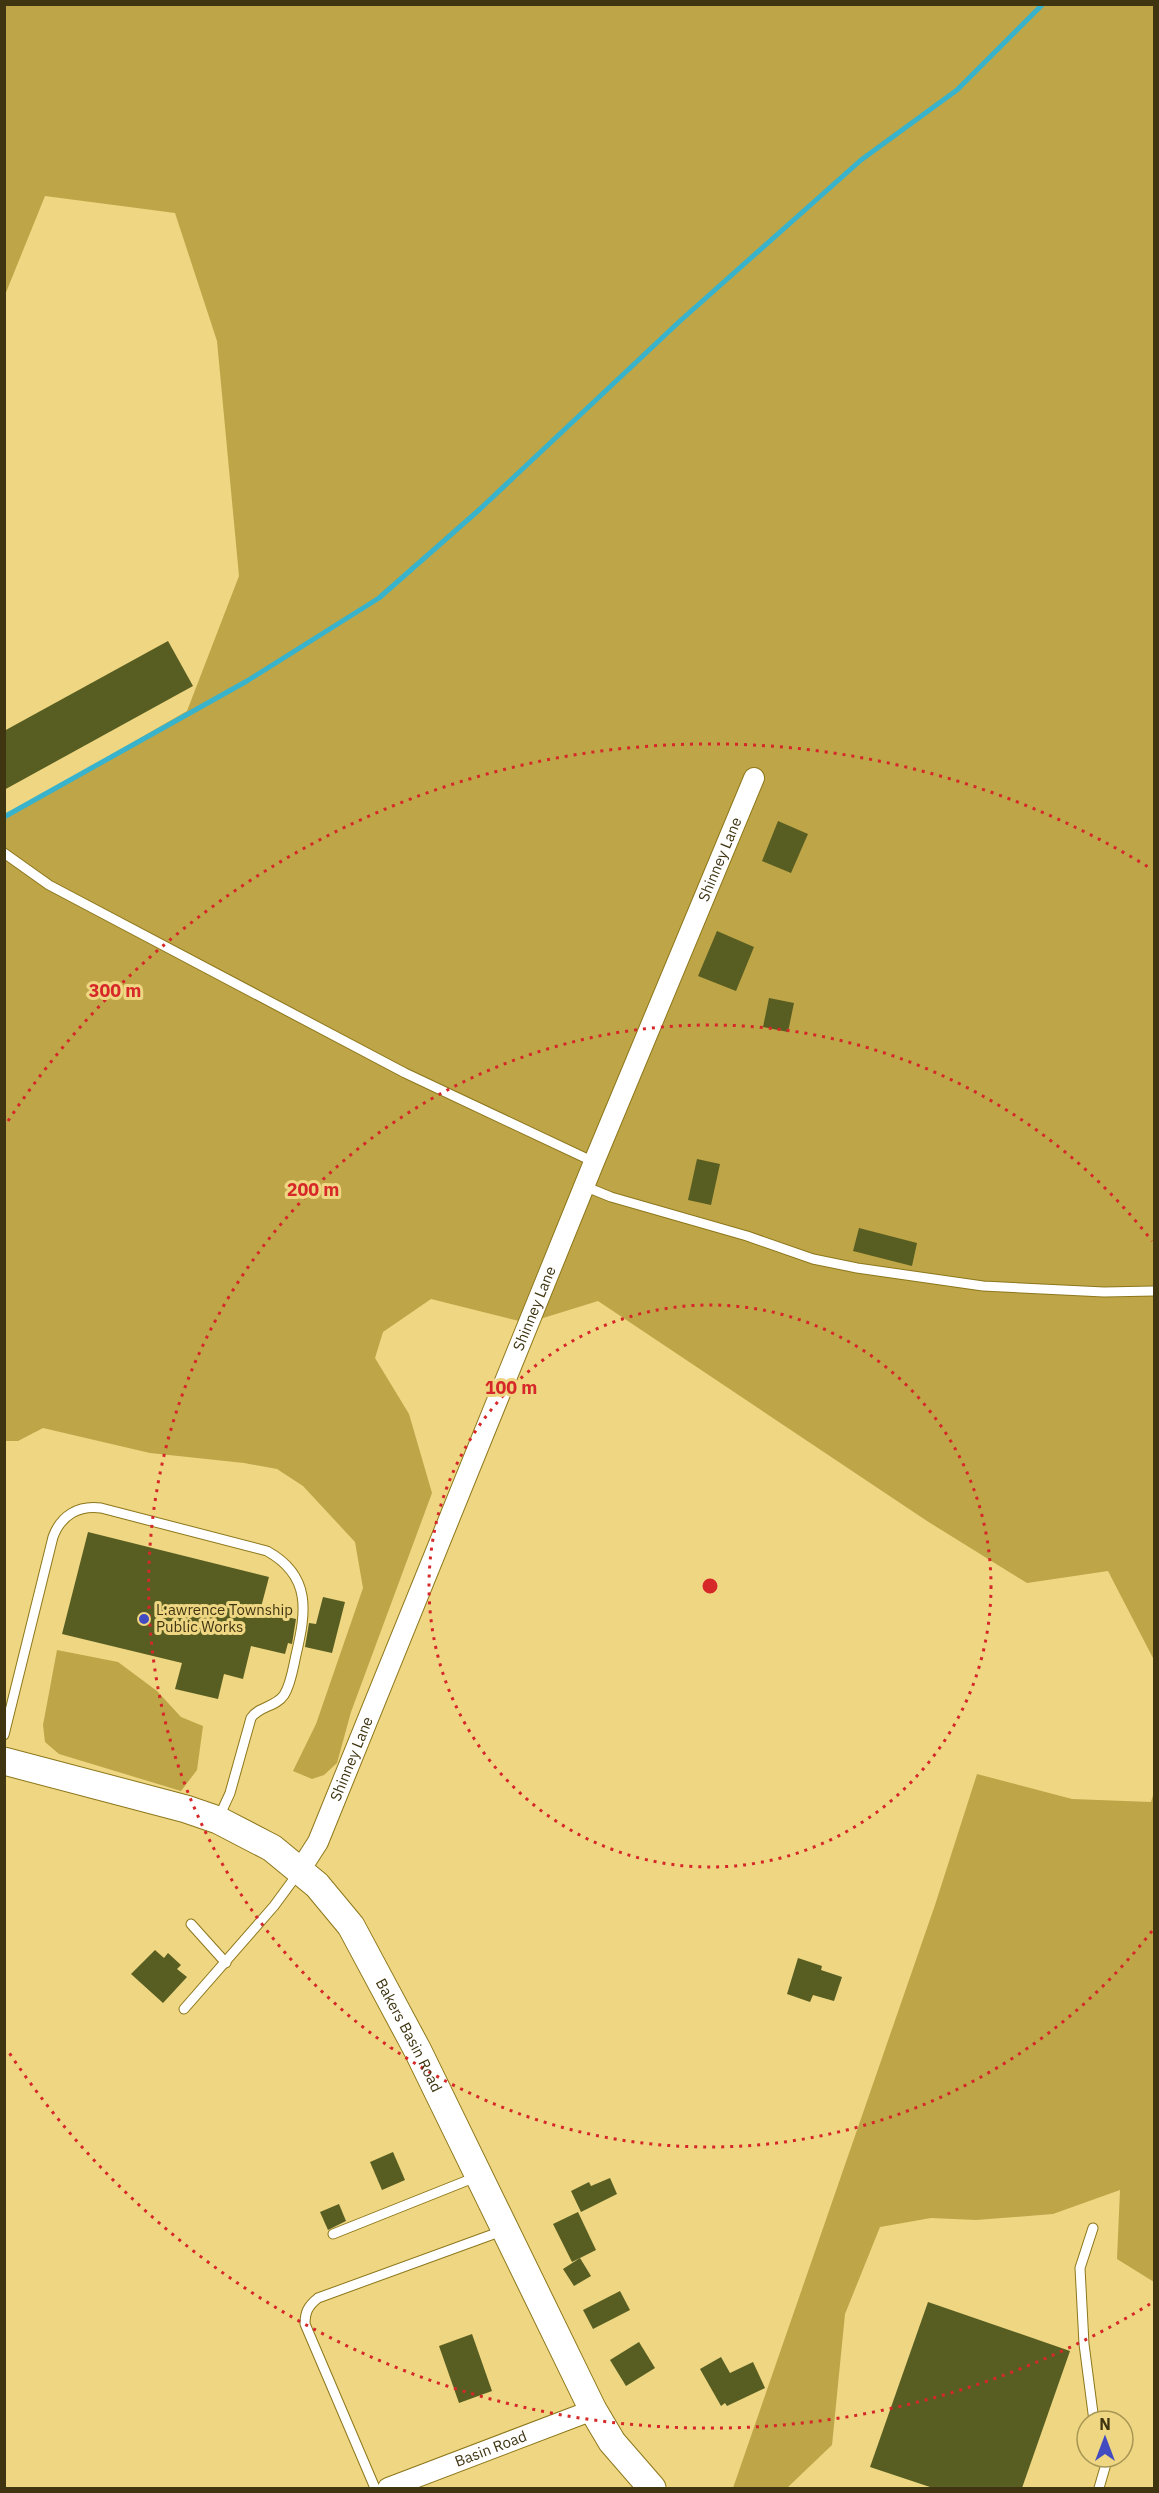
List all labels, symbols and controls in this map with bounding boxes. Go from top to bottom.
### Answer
street label: Shinney Lane [694,814,746,904]
text: 300 m [89,979,141,1002]
text: 200 m [287,1178,339,1201]
street label: Shinney Lane [508,1263,560,1353]
text: 100 m [485,1376,537,1399]
centre of rings [700,1576,720,1596]
place label: L:awrence Township Public Works [156,1600,293,1636]
marker: L:awrence Township Public Works [137,1612,151,1626]
street label: Shinney Lane [326,1714,377,1804]
street label: Bakers Basin Road [372,1975,447,2095]
north arrow [1075,2409,1135,2469]
text: N [1099,2414,1111,2434]
street label: Basin Road [452,2426,529,2471]

